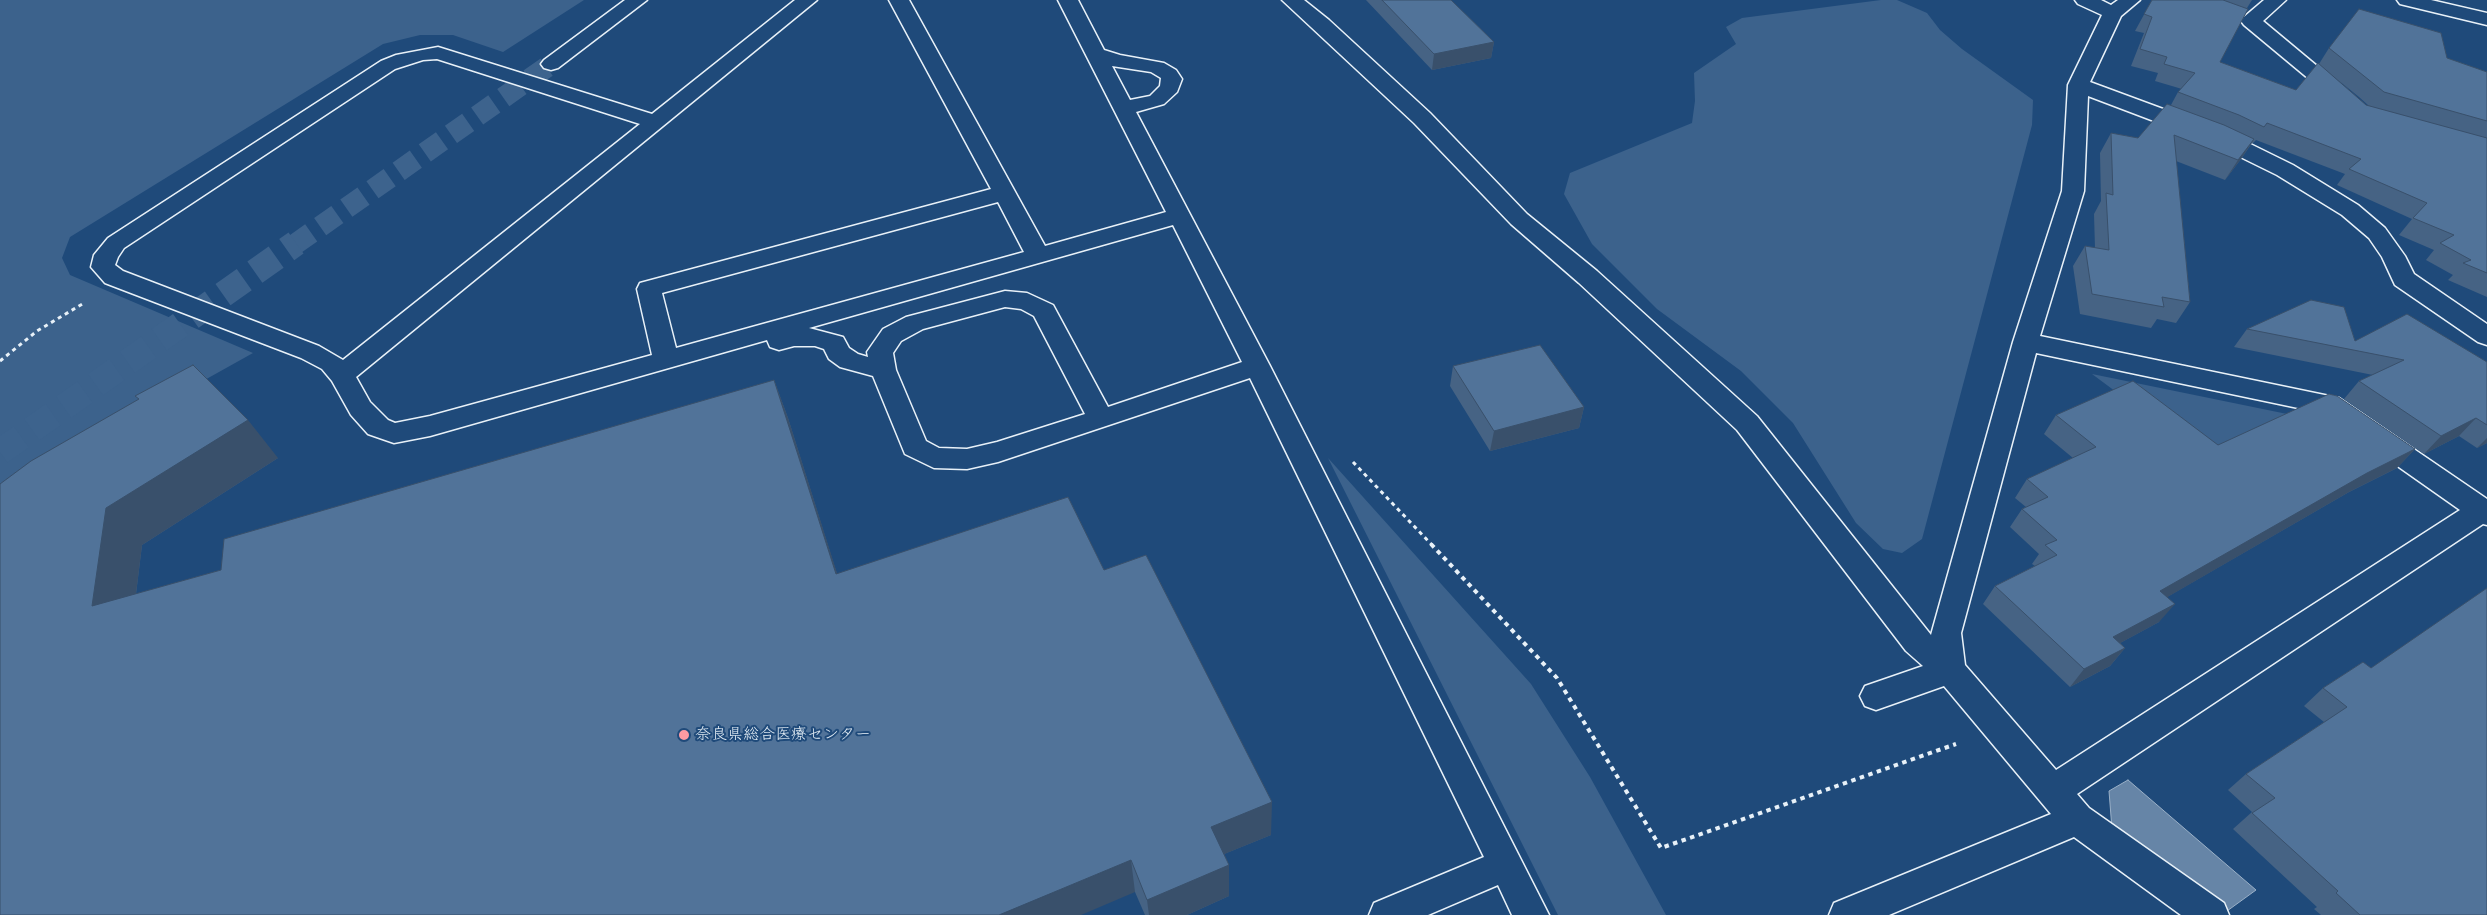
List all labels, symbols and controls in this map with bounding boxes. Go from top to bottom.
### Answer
place label: 奈良県総合医療センター [695,725,871,745]
marker: 奈良県総合医療センター [677,728,691,742]

